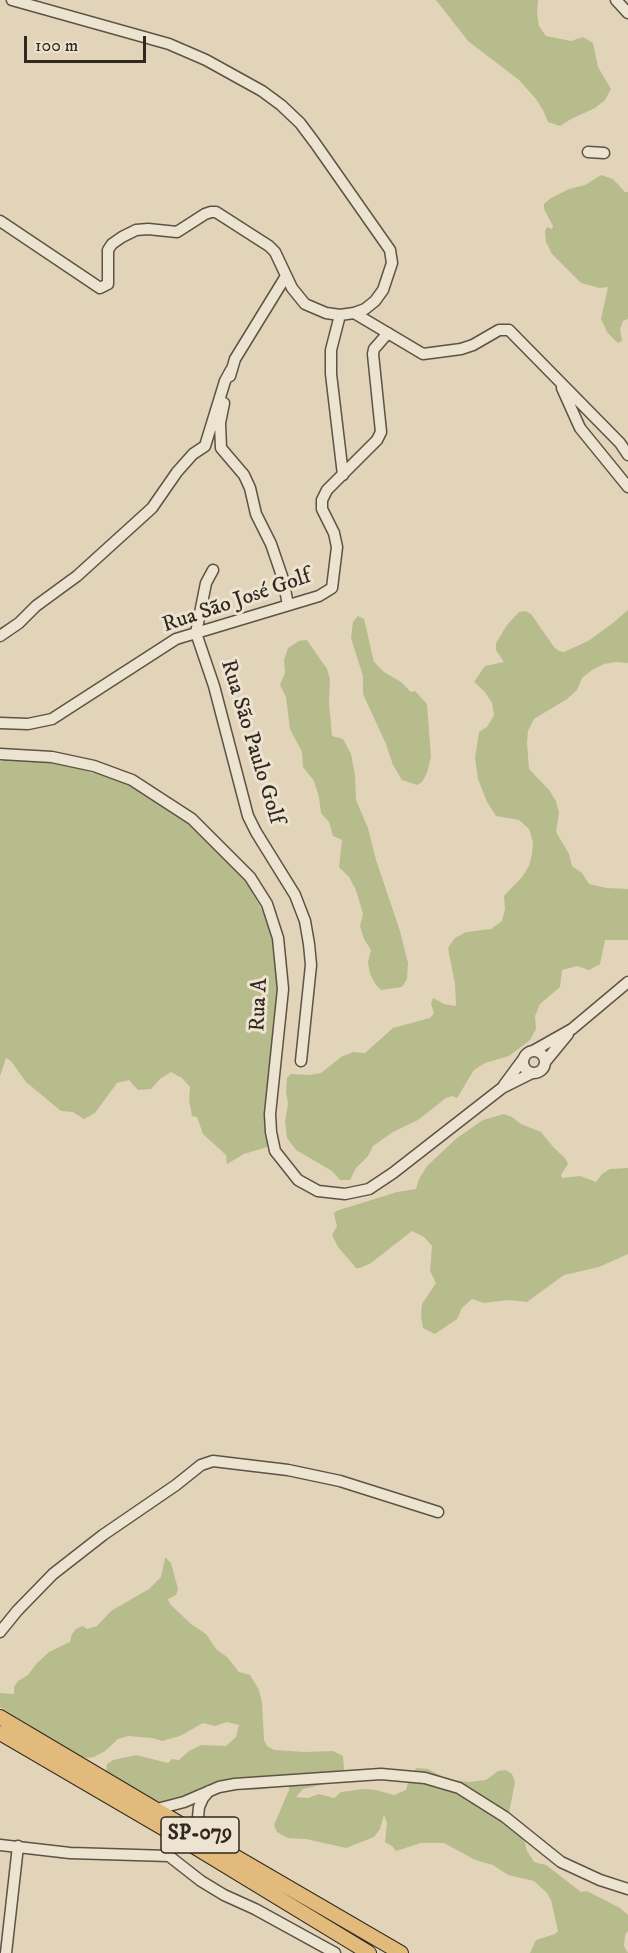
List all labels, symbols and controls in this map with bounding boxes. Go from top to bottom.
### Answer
scale bar [27,24,148,62]
text: 100 m [35,35,78,57]
street label: Rua São José Golf [159,564,315,640]
street label: Rua São Paulo Golf [214,657,288,827]
street label: Rua A [245,978,275,1032]
road number: SP-079 [161,1817,239,1853]

